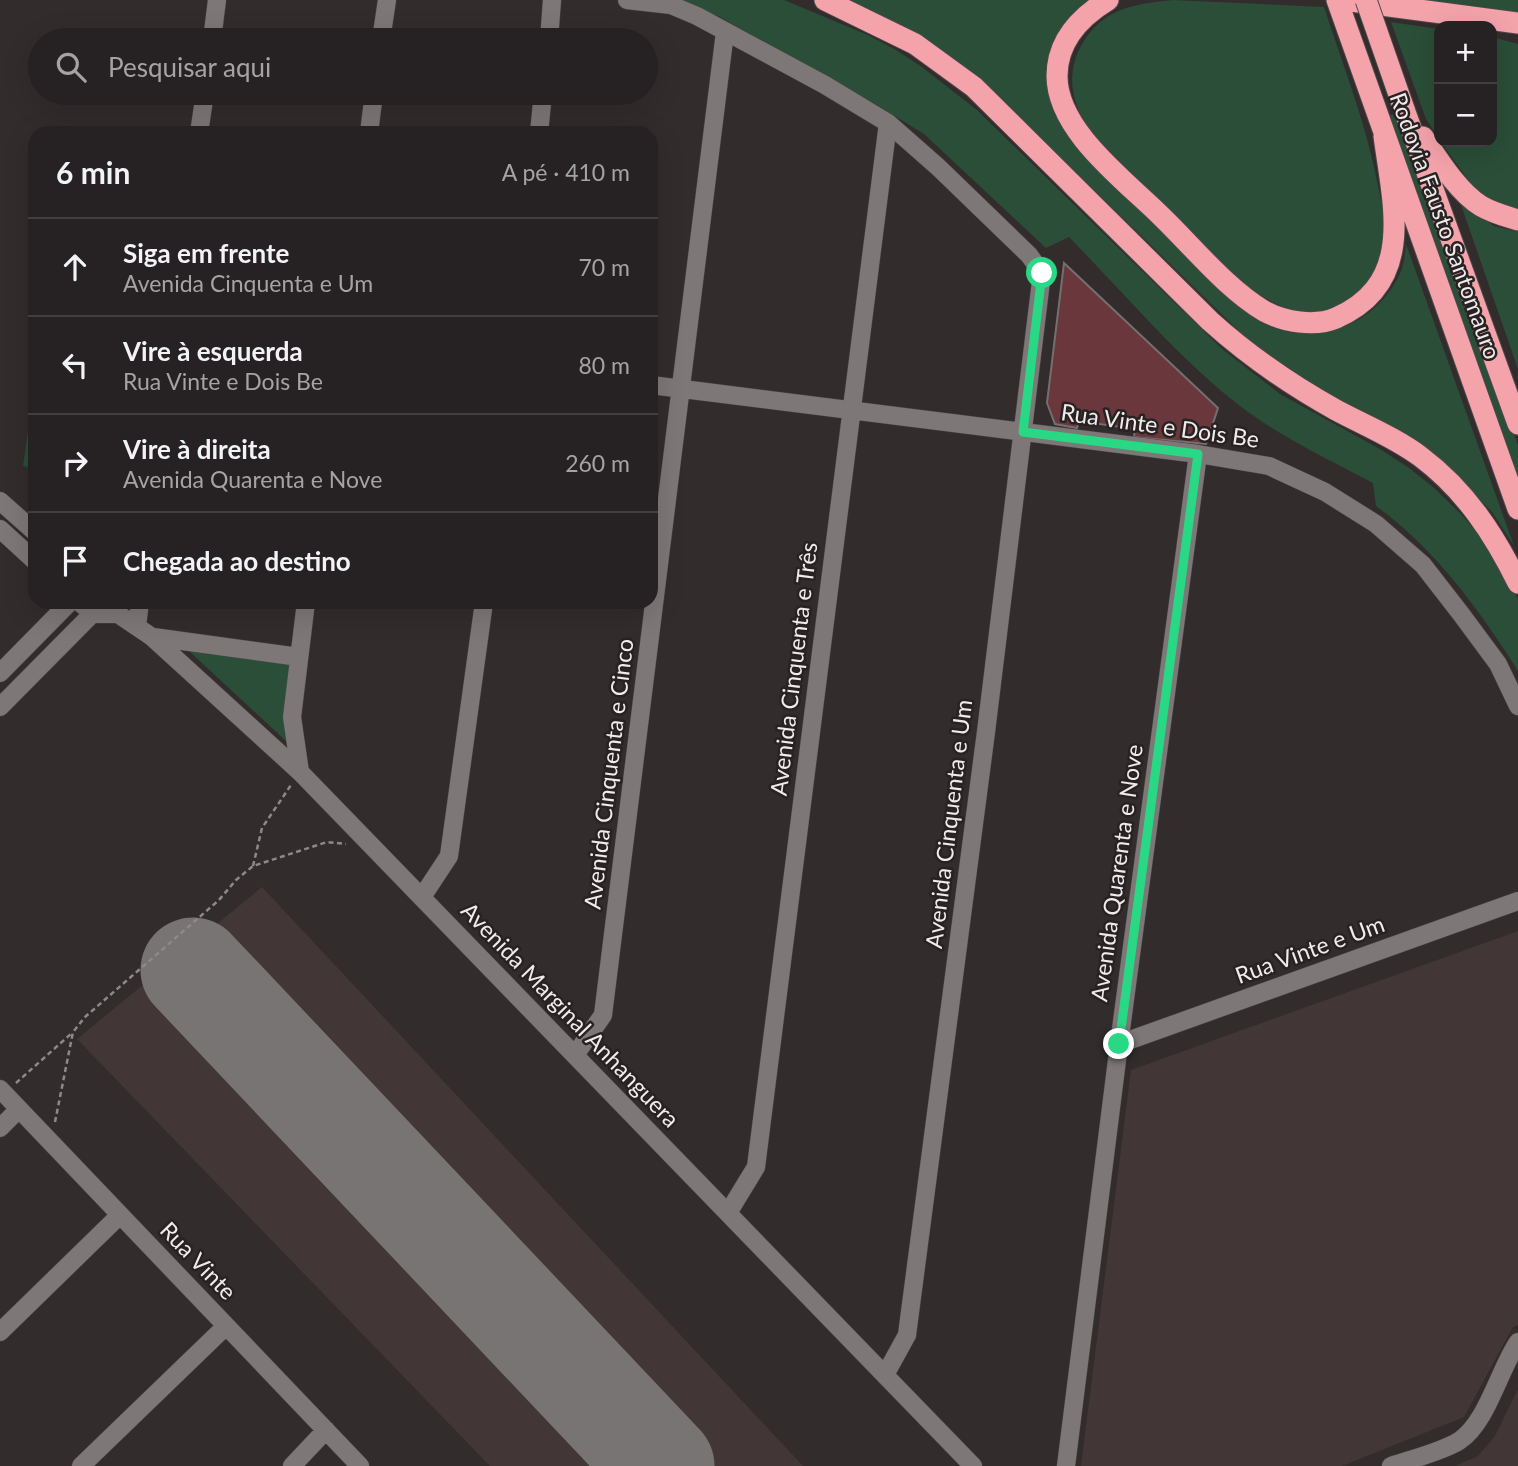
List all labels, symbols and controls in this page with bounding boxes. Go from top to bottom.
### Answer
map controls [1434,21,1497,147]
button: + [1434,21,1497,84]
search box [28,28,658,105]
icon: search [52,48,90,86]
text: Pesquisar aqui [108,51,271,83]
button: − [1434,84,1497,147]
street label: Rodovia Fausto Santomauro [1385,89,1507,363]
text: 6 min [56,154,130,190]
text: A pé · 410 m [502,158,630,186]
text: Siga em frente [123,237,290,269]
icon: ahead [56,248,94,286]
text: 70 m [579,253,630,281]
route start [1026,257,1057,288]
text: Avenida Cinquenta e Um [123,269,373,297]
text: Vire à esquerda [123,335,303,367]
icon: left [56,346,94,384]
text: 80 m [579,351,630,379]
text: Rua Vinte e Dois Be [123,367,323,395]
street label: Rua Vinte e Dois Be [1059,397,1261,453]
text: Vire à direita [123,433,271,465]
icon: right [56,444,94,482]
text: 260 m [565,449,630,477]
text: Avenida Quarenta e Nove [123,465,382,493]
street label: Avenida Cinquenta e Três [764,541,822,797]
icon: arrive [56,542,94,580]
text: Chegada ao destino [123,545,351,577]
street label: Avenida Cinquenta e Cinco [578,637,638,911]
street label: Avenida Cinquenta e Um [919,698,977,950]
street label: Avenida Quarenta e Nove [1084,743,1148,1003]
street label: Avenida Marginal Anhanguera [456,896,686,1133]
street label: Rua Vinte e Um [1231,909,1388,989]
route end [1103,1028,1134,1059]
street label: Rua Vinte [155,1216,243,1305]

